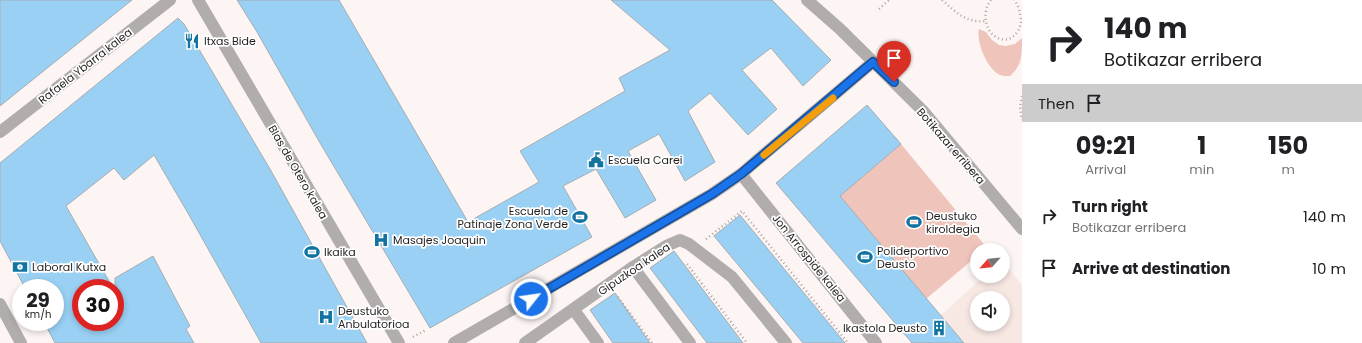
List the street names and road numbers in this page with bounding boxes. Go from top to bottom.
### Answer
street label: Rafaela Ybarra kalea [35,24,135,108]
street label: Botikazar erribera [913,104,989,188]
street label: Blas de Otero kalea [264,122,332,222]
street label: Jon Arrospide kalea [769,211,849,305]
street label: Gipuzkoa kalea [595,239,673,299]

